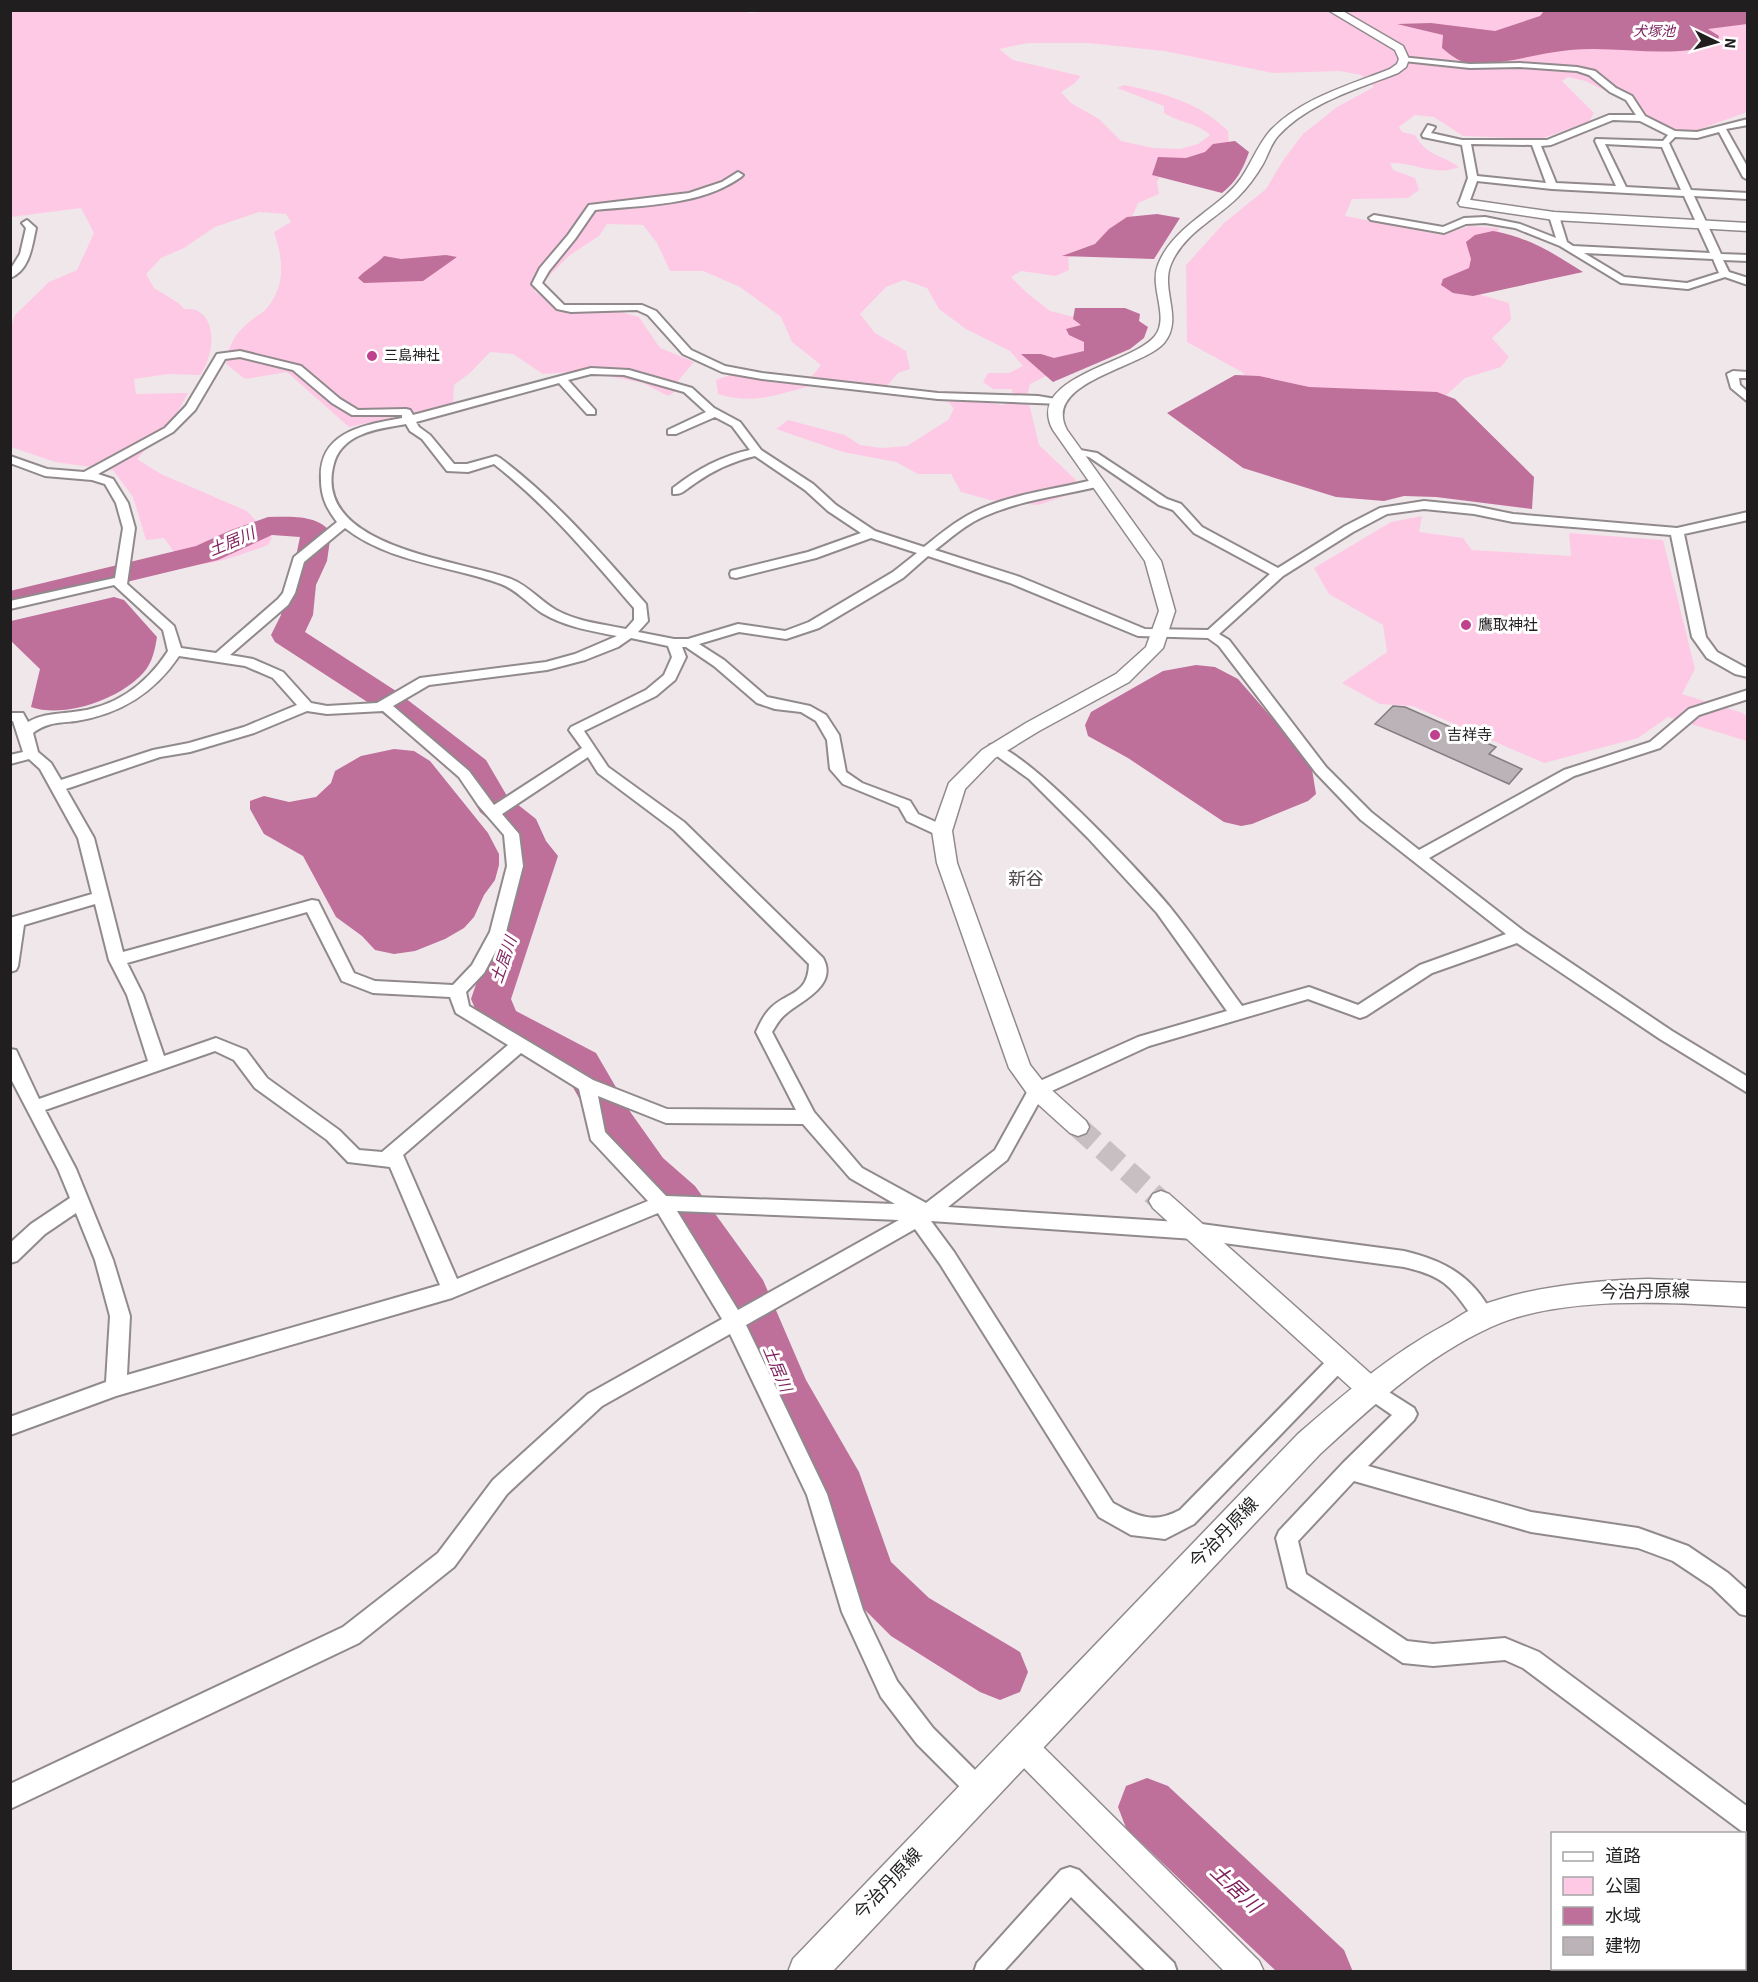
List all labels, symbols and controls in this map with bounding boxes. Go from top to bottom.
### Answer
north arrow [1686,12,1746,72]
water label: 犬塚池 [1633,22,1677,42]
text: N [1719,37,1741,49]
place label: 三島神社 [384,346,440,366]
marker: 三島神社 [365,349,379,363]
water label: 土居川 [206,522,260,562]
place label: 鷹取神社 [1478,615,1538,636]
marker: 鷹取神社 [1459,618,1473,632]
place label: 吉祥寺 [1447,725,1492,746]
marker: 吉祥寺 [1428,728,1442,742]
district label: 新谷 [1008,867,1044,892]
water label: 土居川 [486,932,523,986]
street label: 今治丹原線 [1600,1279,1690,1305]
water label: 土居川 [757,1343,797,1397]
street label: 今治丹原線 [1184,1492,1264,1574]
legend [1551,1832,1746,1970]
street label: 今治丹原線 [848,1843,928,1925]
text: 道路 [1605,1844,1641,1869]
water label: 土居川 [1204,1858,1268,1921]
text: 公園 [1605,1874,1641,1899]
text: 水域 [1605,1904,1641,1929]
text: 建物 [1605,1934,1641,1959]

